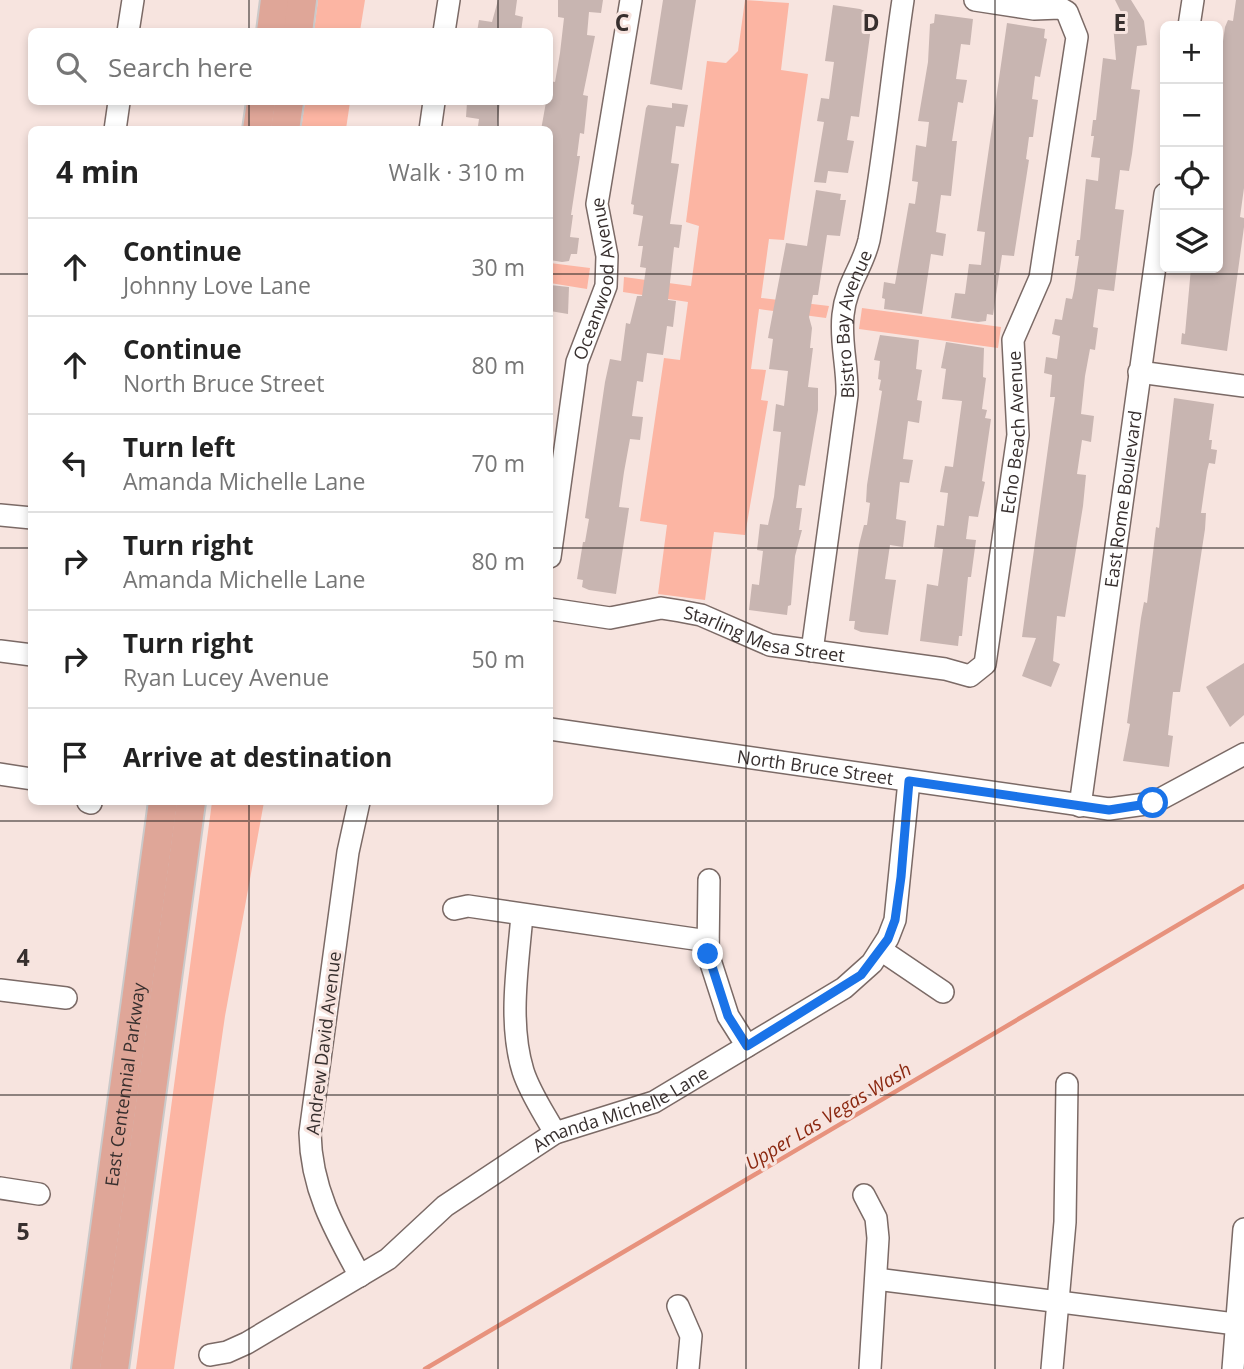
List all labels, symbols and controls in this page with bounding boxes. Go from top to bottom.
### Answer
text: C [615,6,629,38]
text: D [862,6,880,38]
text: E [1114,6,1126,38]
map controls [1160,21,1223,273]
button: + [1160,21,1223,84]
search box [28,28,553,105]
icon: search [52,48,90,86]
text: Search here [108,49,253,85]
button: − [1160,84,1223,147]
button: locate [1160,147,1223,210]
text: 4 min [56,151,139,192]
text: Walk · 310 m [388,156,525,188]
street label: Oceanwood Avenue [567,195,619,363]
button: layers [1160,210,1223,273]
text: Continue [123,233,242,269]
street label: Bistro Bay Avenue [830,246,877,399]
icon: ahead [56,248,94,286]
text: 30 m [471,251,525,283]
text: Johnny Love Lane [123,269,311,301]
text: Continue [123,331,242,367]
icon: ahead [56,346,94,384]
text: 80 m [471,349,525,381]
street label: Echo Beach Avenue [995,350,1030,516]
text: North Bruce Street [123,367,324,399]
street label: East Rome Boulevard [1098,409,1147,589]
text: Turn left [123,429,235,465]
icon: left [56,444,94,482]
text: 70 m [471,447,525,479]
text: Amanda Michelle Lane [123,465,365,497]
text: Turn right [123,527,254,563]
icon: right [56,542,94,580]
text: 80 m [471,545,525,577]
text: Amanda Michelle Lane [123,563,365,595]
street label: Starling Mesa Street [682,600,847,667]
text: Turn right [123,625,254,661]
icon: right [56,640,94,678]
text: 50 m [471,643,525,675]
text: Ryan Lucey Avenue [123,661,329,693]
icon: arrive [56,738,94,776]
text: Arrive at destination [123,739,392,775]
street label: North Bruce Street [736,744,895,790]
route start [1137,787,1168,818]
route end [692,938,723,969]
text: 4 [16,941,30,973]
street label: Andrew David Avenue [300,950,346,1136]
street label: East Centennial Parkway [99,980,150,1188]
water label: Upper Las Vegas Wash [740,1056,916,1176]
street label: Amanda Michelle Lane [527,1060,712,1157]
text: 5 [16,1215,30,1247]

